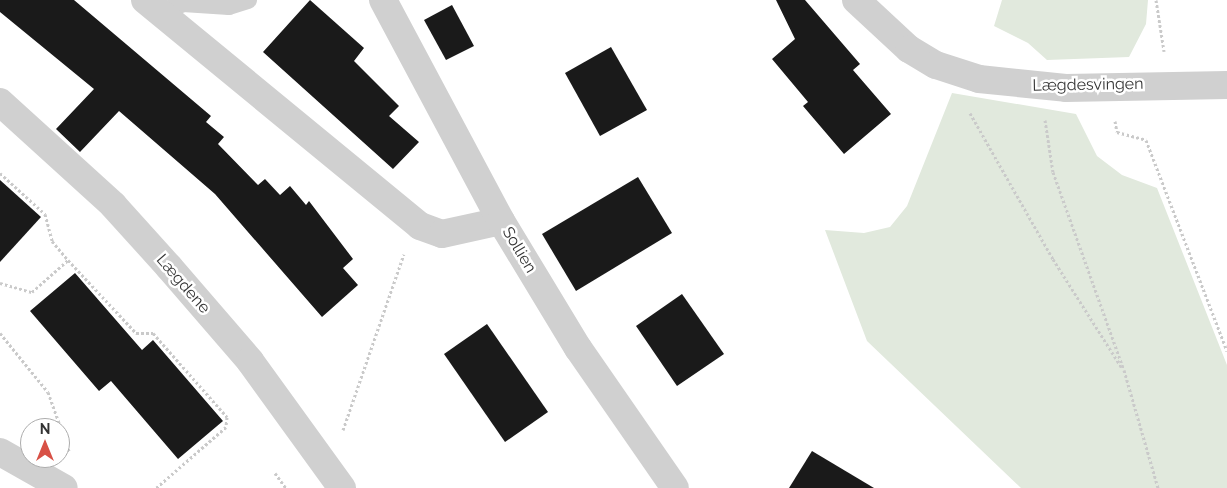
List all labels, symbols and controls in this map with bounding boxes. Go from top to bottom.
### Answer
street label: Lægdesvingen [1032,74,1144,96]
street label: Sollien [498,224,540,276]
street label: Lægdene [152,250,214,318]
north arrow [20,418,70,468]
text: N [40,421,50,437]

